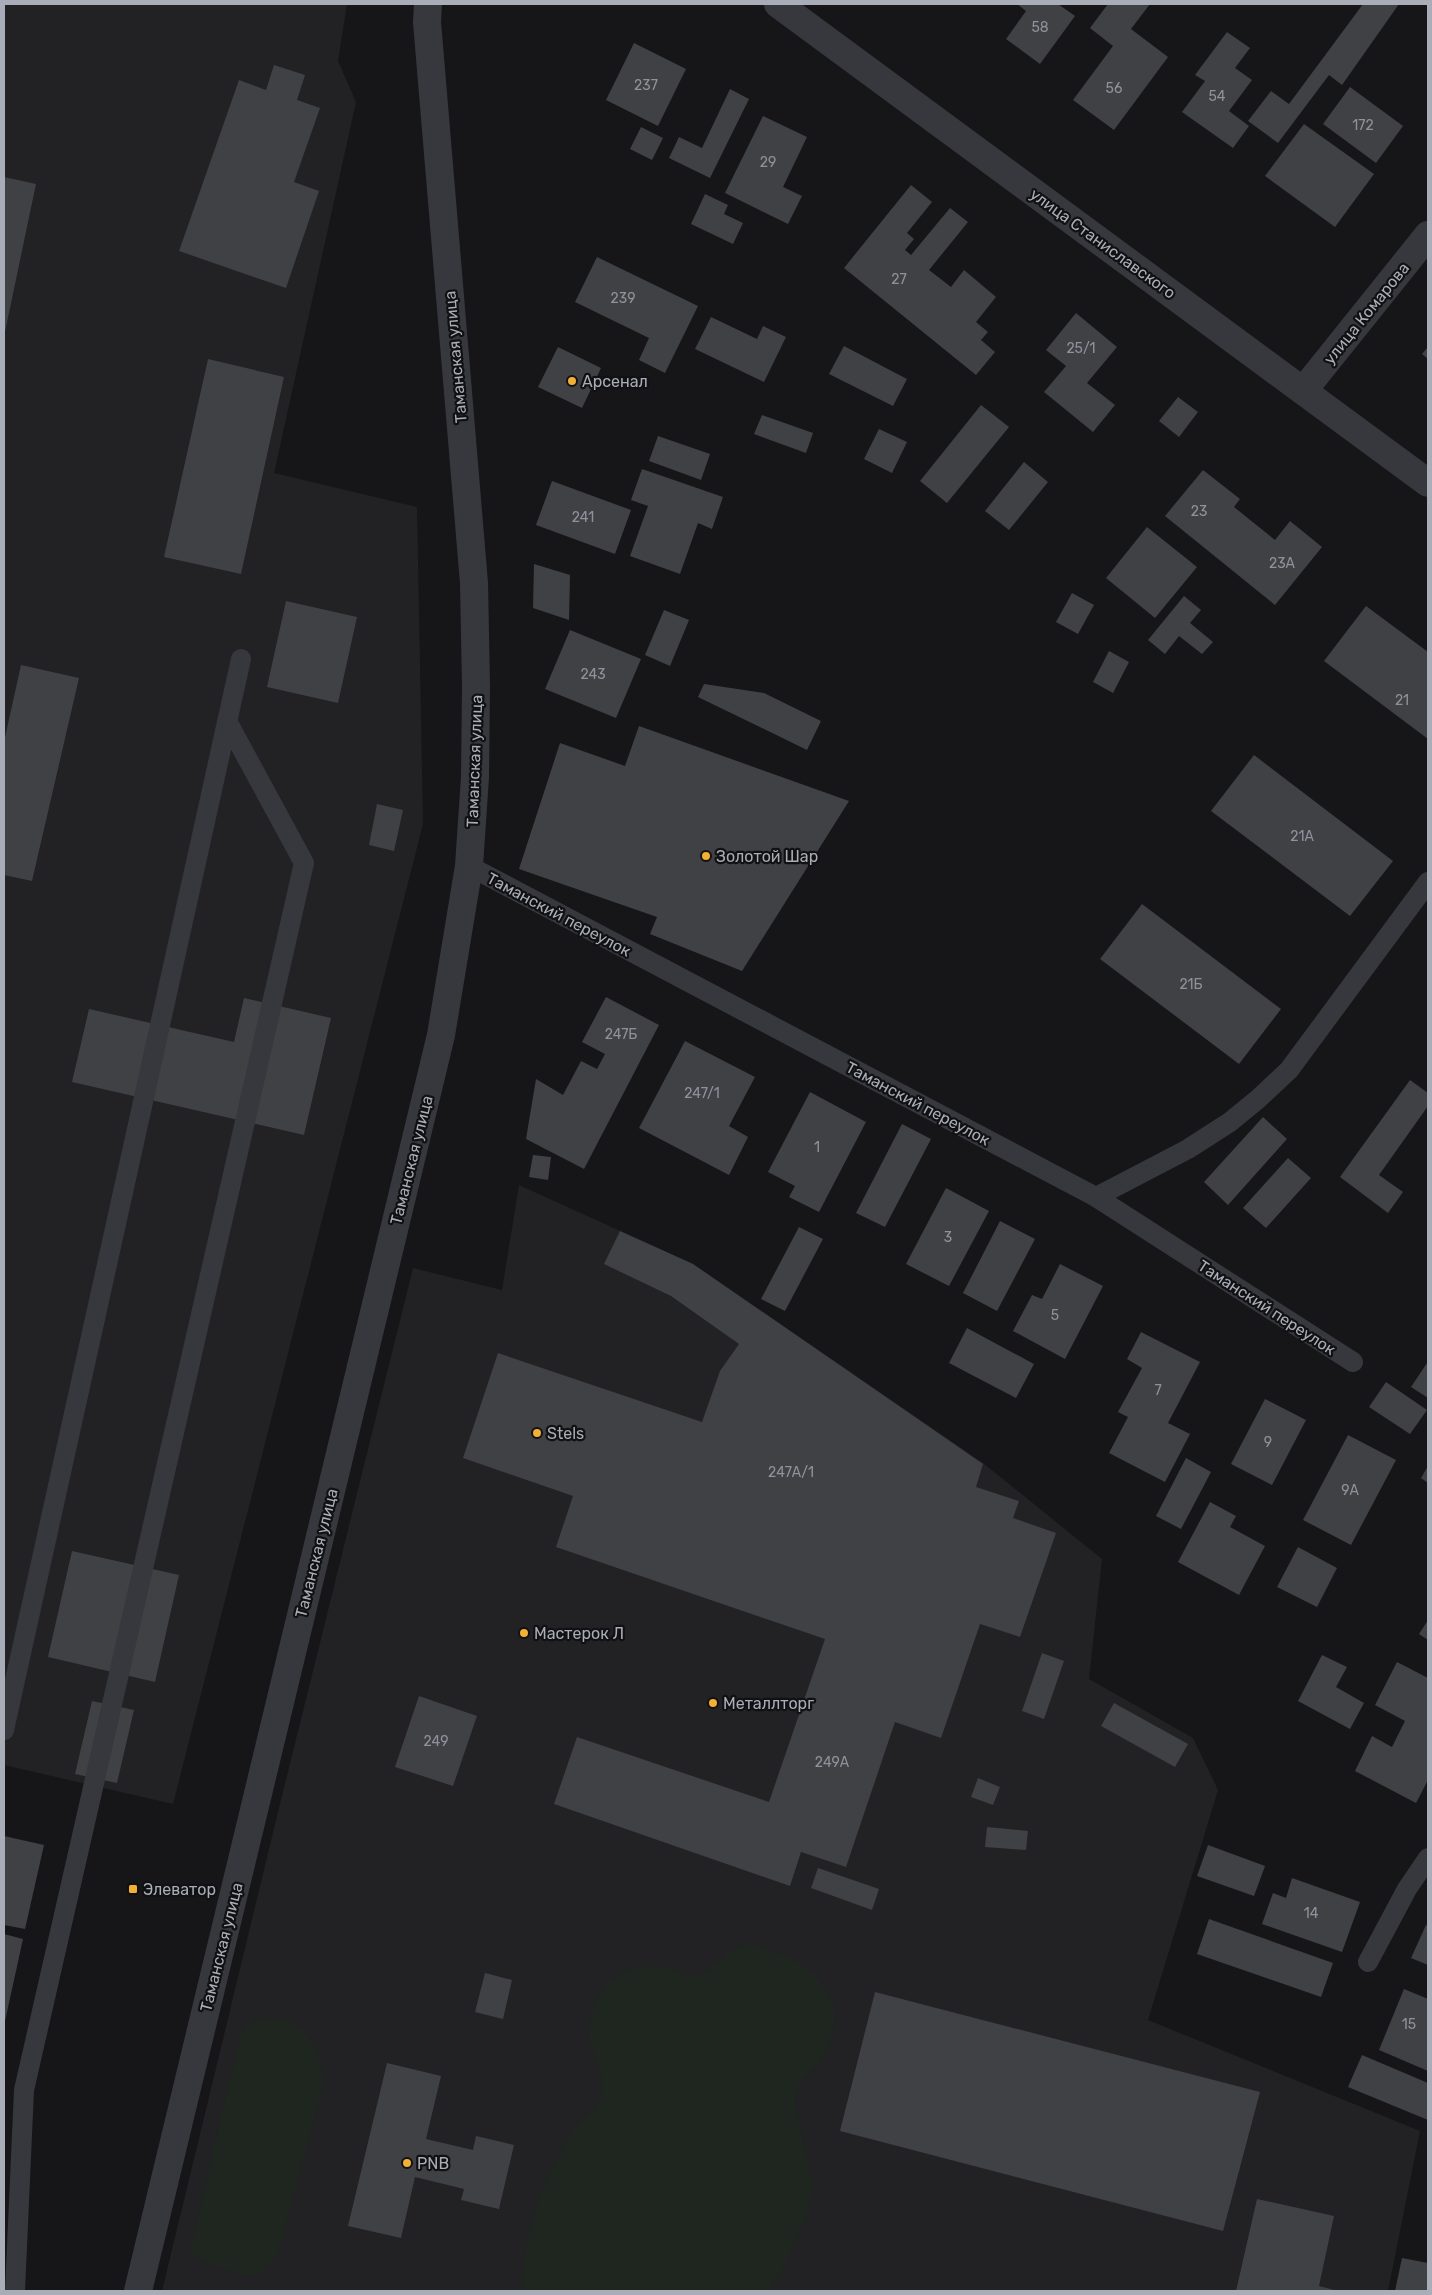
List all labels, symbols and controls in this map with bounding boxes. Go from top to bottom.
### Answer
house number: 58 [1031,19,1049,36]
house number: 237 [634,77,658,94]
house number: 56 [1106,80,1122,97]
house number: 54 [1208,88,1226,105]
house number: 172 [1352,117,1374,134]
house number: 29 [760,154,776,171]
street label: улица Станиславского [1026,184,1179,303]
street label: улица Комарова [1320,259,1413,368]
house number: 27 [891,271,907,288]
street label: Таманская улица [440,290,471,424]
house number: 239 [611,290,635,307]
house number: 25/1 [1066,340,1096,357]
place label: Арсенал [582,372,648,391]
marker: Арсенал [566,375,578,387]
house number: 23 [1191,503,1207,520]
house number: 241 [572,509,594,526]
house number: 23А [1269,555,1296,572]
house number: 243 [580,666,606,683]
house number: 21 [1395,692,1409,709]
street label: Таманская улица [463,694,486,828]
house number: 21А [1290,828,1314,845]
place label: Золотой Шар [716,847,818,866]
marker: Золотой Шар [700,850,712,862]
street label: Таманский переулок [484,868,634,961]
house number: 21Б [1179,976,1203,993]
house number: 247Б [605,1026,637,1043]
street label: Таманский переулок [843,1057,993,1150]
house number: 247/1 [684,1085,720,1102]
street label: Таманская улица [386,1094,437,1227]
house number: 1 [814,1139,820,1156]
house number: 3 [944,1229,952,1246]
street label: Таманский переулок [1194,1256,1339,1359]
house number: 5 [1051,1307,1059,1324]
house number: 7 [1154,1382,1162,1399]
place label: Stels [547,1424,584,1443]
marker: Stels [531,1427,543,1439]
house number: 9 [1264,1434,1272,1451]
house number: 247А/1 [768,1464,814,1481]
house number: 9А [1341,1482,1359,1499]
street label: Таманская улица [291,1487,342,1620]
place label: Мастерок Л [534,1624,624,1643]
marker: Мастерок Л [518,1627,530,1639]
place label: Металлторг [723,1694,814,1713]
marker: Металлторг [707,1697,719,1709]
house number: 249 [424,1733,448,1750]
house number: 249А [815,1754,850,1771]
place label: Элеватор [143,1880,216,1899]
street label: Таманская улица [196,1881,247,2014]
marker: Элеватор [127,1883,139,1895]
house number: 14 [1304,1905,1319,1922]
house number: 15 [1402,2016,1416,2033]
place label: PNB [417,2154,449,2173]
marker: PNB [401,2157,413,2169]

